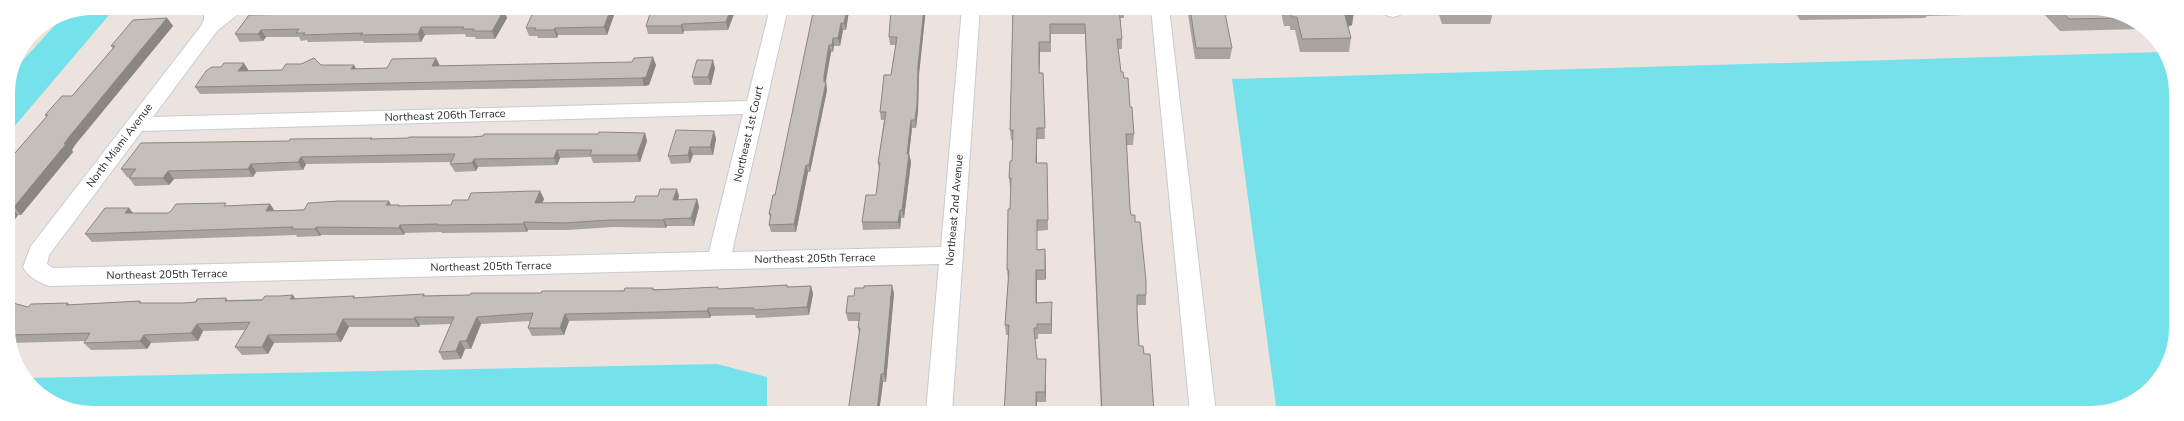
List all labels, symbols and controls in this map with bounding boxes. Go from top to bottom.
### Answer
street label: Northeast 1st Court [730,85,767,184]
street label: North Miami Avenue [83,100,156,190]
street label: Northeast 206th Terrace [384,106,506,125]
street label: Northeast 2nd Avenue [942,154,967,266]
street label: Northeast 205th Terrace [754,250,876,267]
street label: Northeast 205th Terrace [430,258,552,275]
street label: Northeast 205th Terrace [106,266,228,283]

